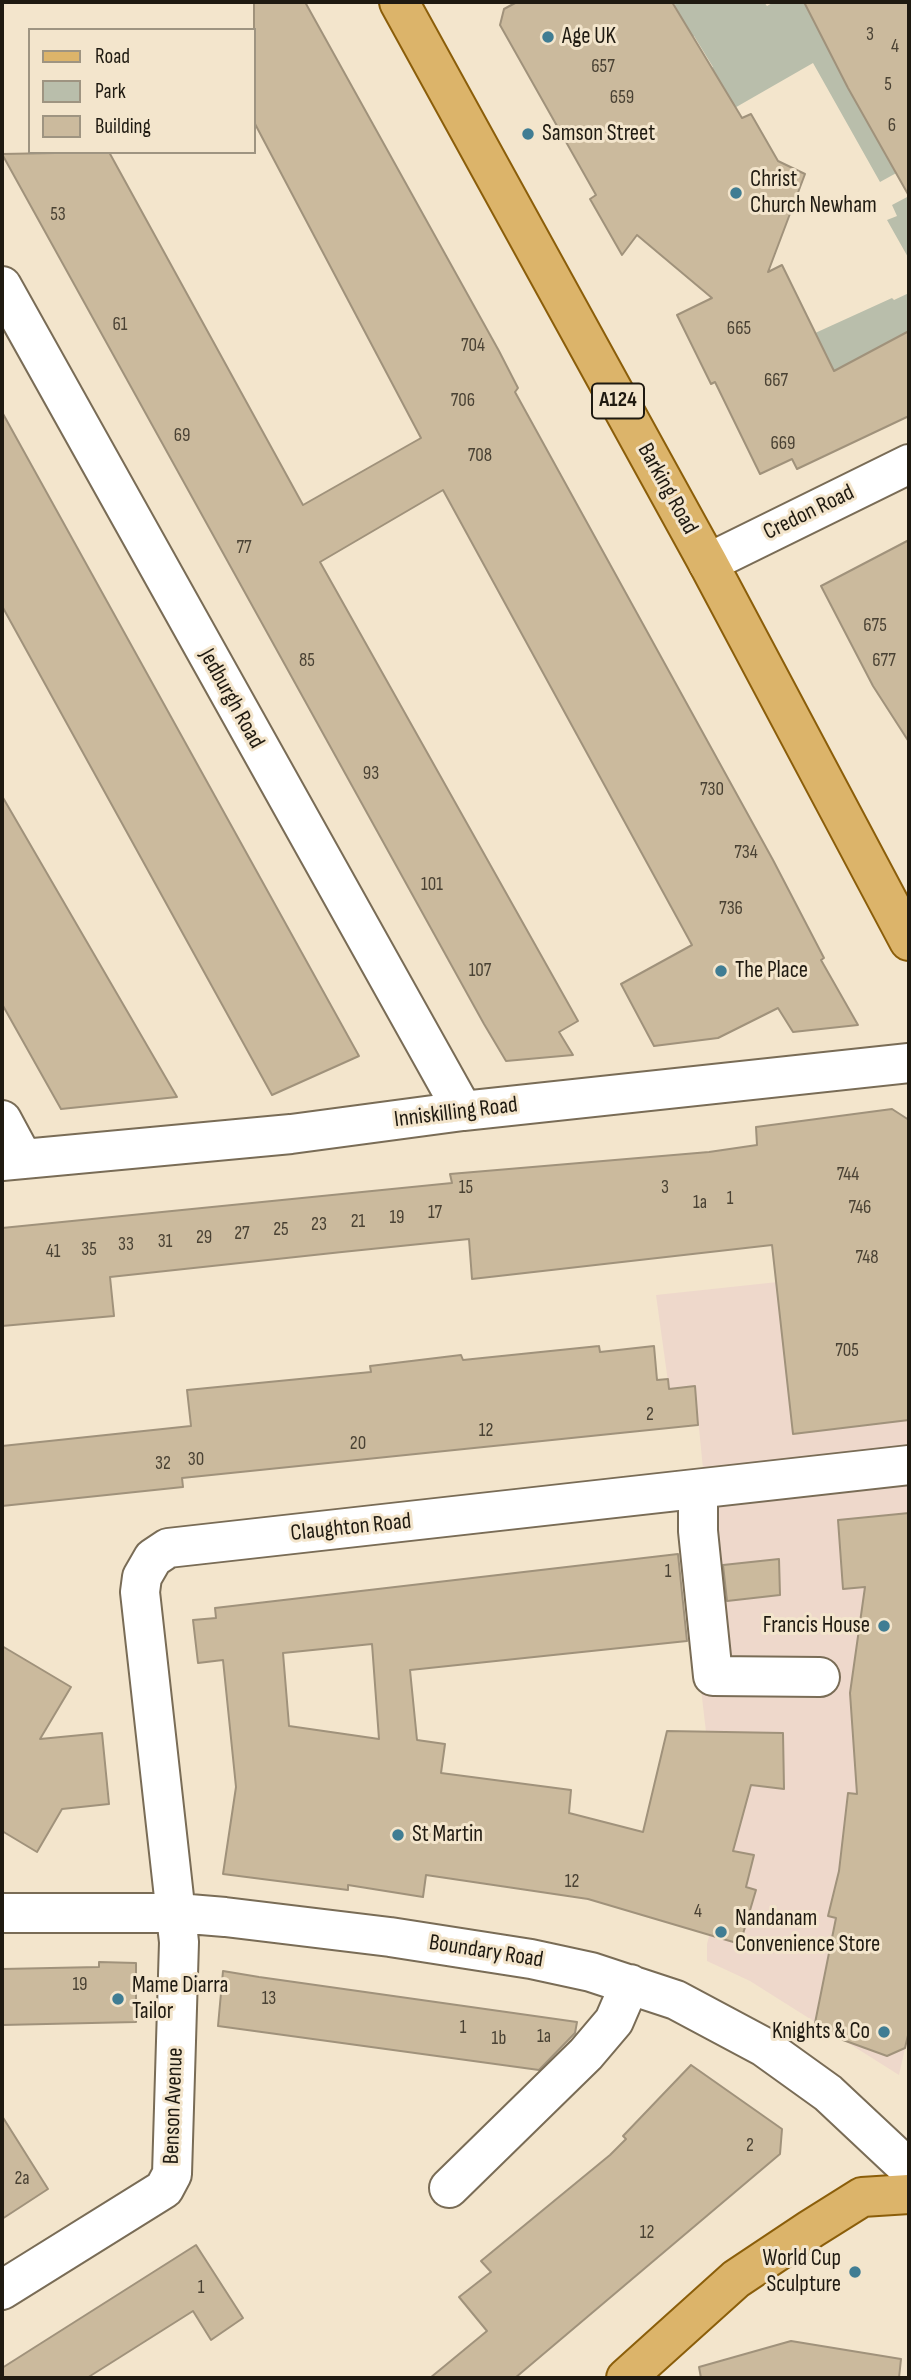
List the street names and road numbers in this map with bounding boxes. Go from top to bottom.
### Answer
road number: A124 [592,384,644,418]
street label: Barking Road [631,439,703,539]
street label: Credon Road [759,479,859,547]
street label: Jedburgh Road [192,644,270,754]
street label: Inniskilling Road [393,1092,519,1134]
street label: Claughton Road [289,1508,413,1548]
street label: Boundary Road [427,1929,545,1975]
street label: Benson Avenue [158,2047,190,2165]

